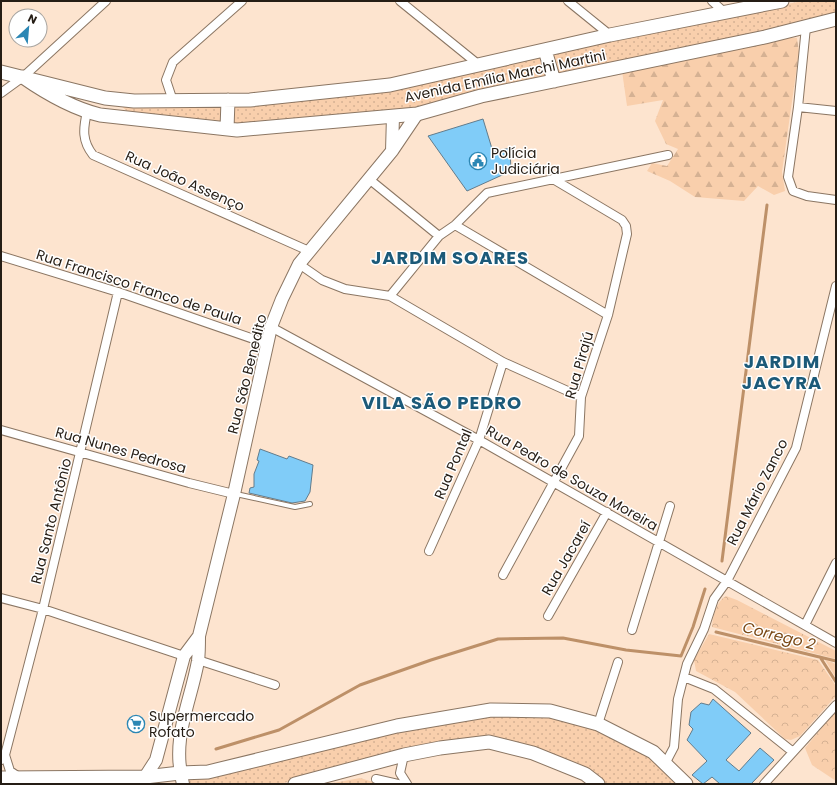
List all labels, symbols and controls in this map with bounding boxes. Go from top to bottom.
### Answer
north arrow [8,8,48,48]
text: N [25,10,40,28]
street label: Avenida Emília Marchi Martini [403,45,607,107]
place label: Polícia Judiciária [491,143,560,179]
street label: Rua João Assenço [122,146,248,216]
public building icon: Polícia Judiciária [468,151,488,171]
street label: Rua Francisco Franco de Paula [34,244,244,330]
district label: JARDIM SOARES [371,245,529,270]
street label: Rua São Benedito [222,312,272,436]
street label: Rua Pirajú [560,329,598,401]
district label: JARDIM JACYRA [742,349,822,395]
district label: VILA SÃO PEDRO [362,390,522,415]
street label: Rua Pedro de Souza Moreira [482,420,662,536]
street label: Rua Nunes Pedrosa [53,422,189,478]
street label: Rua Pontal [429,426,477,502]
street label: Rua Mário Zanco [722,435,792,549]
street label: Rua Santo Antônio [26,456,76,586]
street label: Rua Jacareí [537,517,596,599]
water label: Corrego 2 [740,616,818,655]
place label: Supermercado Rofato [149,706,254,742]
supermarket icon: Supermercado Rofato [126,714,146,734]

